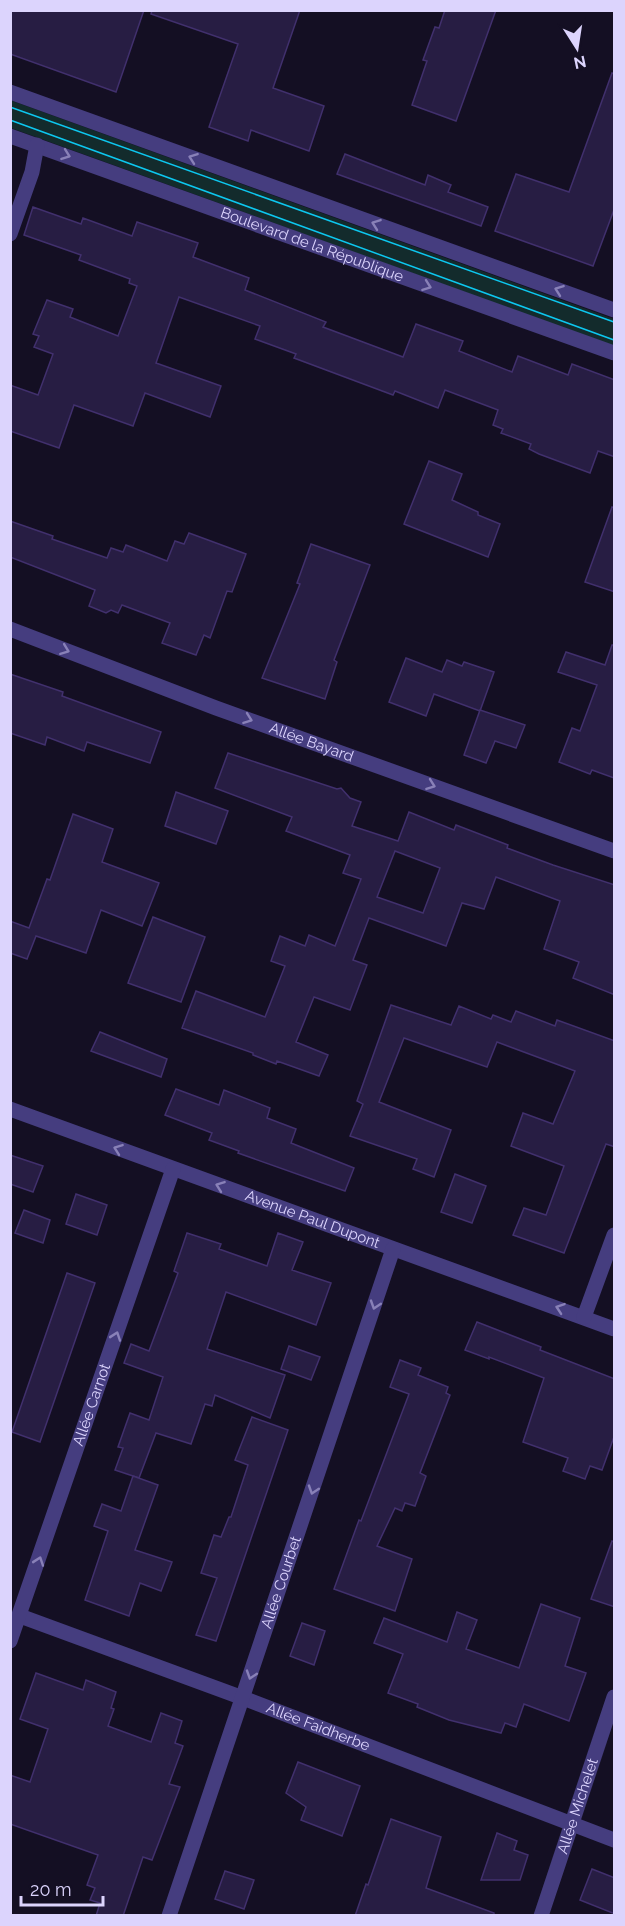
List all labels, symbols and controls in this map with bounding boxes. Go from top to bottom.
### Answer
north arrow [547,18,607,78]
text: N [572,52,588,73]
one-way arrow [60,148,70,161]
one-way arrow [188,152,198,165]
street label: Boulevard de la République [218,203,406,286]
one-way arrow [371,219,382,231]
one-way arrow [421,278,432,291]
one-way arrow [555,285,566,297]
one-way arrow [59,643,70,655]
one-way arrow [242,711,253,724]
street label: Allée Bayard [267,719,356,766]
one-way arrow [425,777,436,790]
one-way arrow [113,1143,124,1156]
one-way arrow [215,1181,226,1194]
street label: Avenue Paul Dupont [243,1186,382,1252]
one-way arrow [369,1299,382,1310]
one-way arrow [555,1303,566,1316]
one-way arrow [108,1332,121,1342]
street label: Allée Carnot [69,1361,114,1448]
one-way arrow [307,1484,320,1495]
street label: Allée Courbet [257,1534,305,1631]
one-way arrow [31,1556,44,1567]
one-way arrow [246,1669,258,1680]
street label: Allée Faidherbe [264,1699,373,1755]
street label: Allée Michelet [553,1756,602,1856]
scale bar [21,1869,104,1907]
text: 20 m [30,1879,72,1900]

